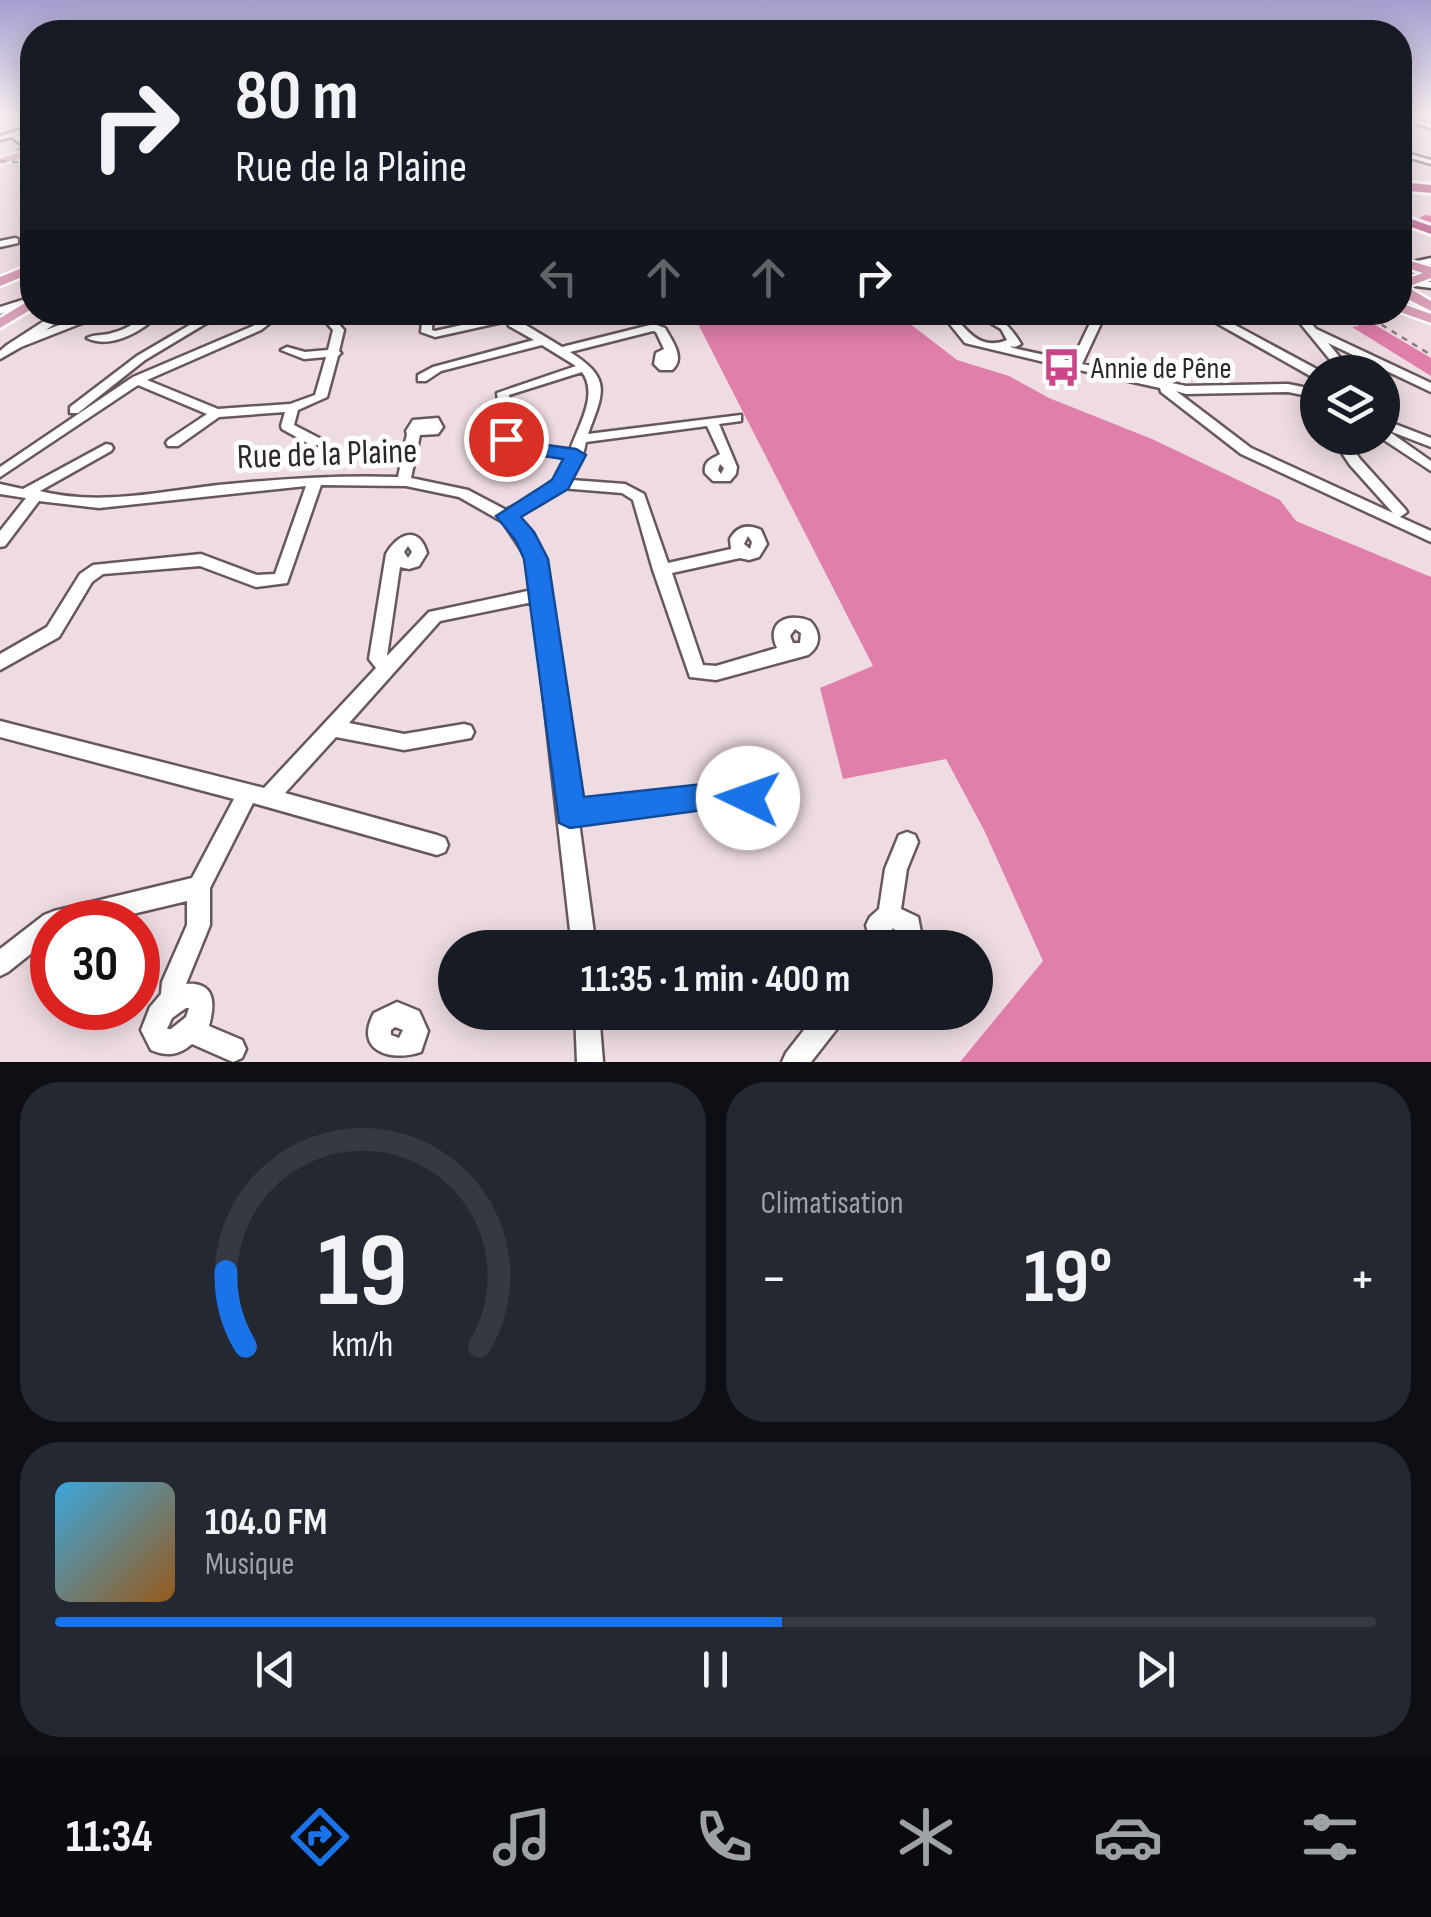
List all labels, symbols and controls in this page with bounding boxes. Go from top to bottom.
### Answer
text: 80 m [235,55,359,139]
icon: right [70,60,200,190]
text: Rue de la Plaine [235,140,467,195]
icon: left [531,250,586,305]
icon: ahead [636,250,691,305]
icon: ahead [741,250,796,305]
icon: right [846,250,901,305]
bus stop icon: Annie de Pêne [1040,347,1082,389]
place label: Annie de Pêne [1090,351,1231,387]
map controls [1300,355,1400,455]
button: layers [1300,355,1400,455]
pin [464,397,549,482]
icon: arrive [479,412,534,467]
street label: Rue de la Plaine [236,430,418,479]
position arrow [696,746,800,850]
speed limit sign: 30 [30,900,160,1030]
text: 11:35 · 1 min · 400 m [581,957,850,1002]
text: Climatisation [761,1184,904,1223]
text: 19 [318,1210,408,1335]
text: 19° [1024,1233,1112,1324]
text: − [761,1246,787,1313]
text: + [1349,1246,1376,1313]
text: km/h [332,1324,394,1367]
text: 104.0 FM [205,1500,327,1545]
text: Musique [205,1545,294,1584]
icon: previous [248,1642,303,1697]
icon: pause [688,1642,743,1697]
icon: next [1128,1642,1183,1697]
icon: directions [285,1802,355,1872]
icon: music [487,1802,557,1872]
icon: phone [689,1802,759,1872]
icon: climate [891,1802,961,1872]
icon: car [1093,1802,1163,1872]
icon: filters [1295,1802,1365,1872]
text: 11:34 [66,1810,153,1865]

